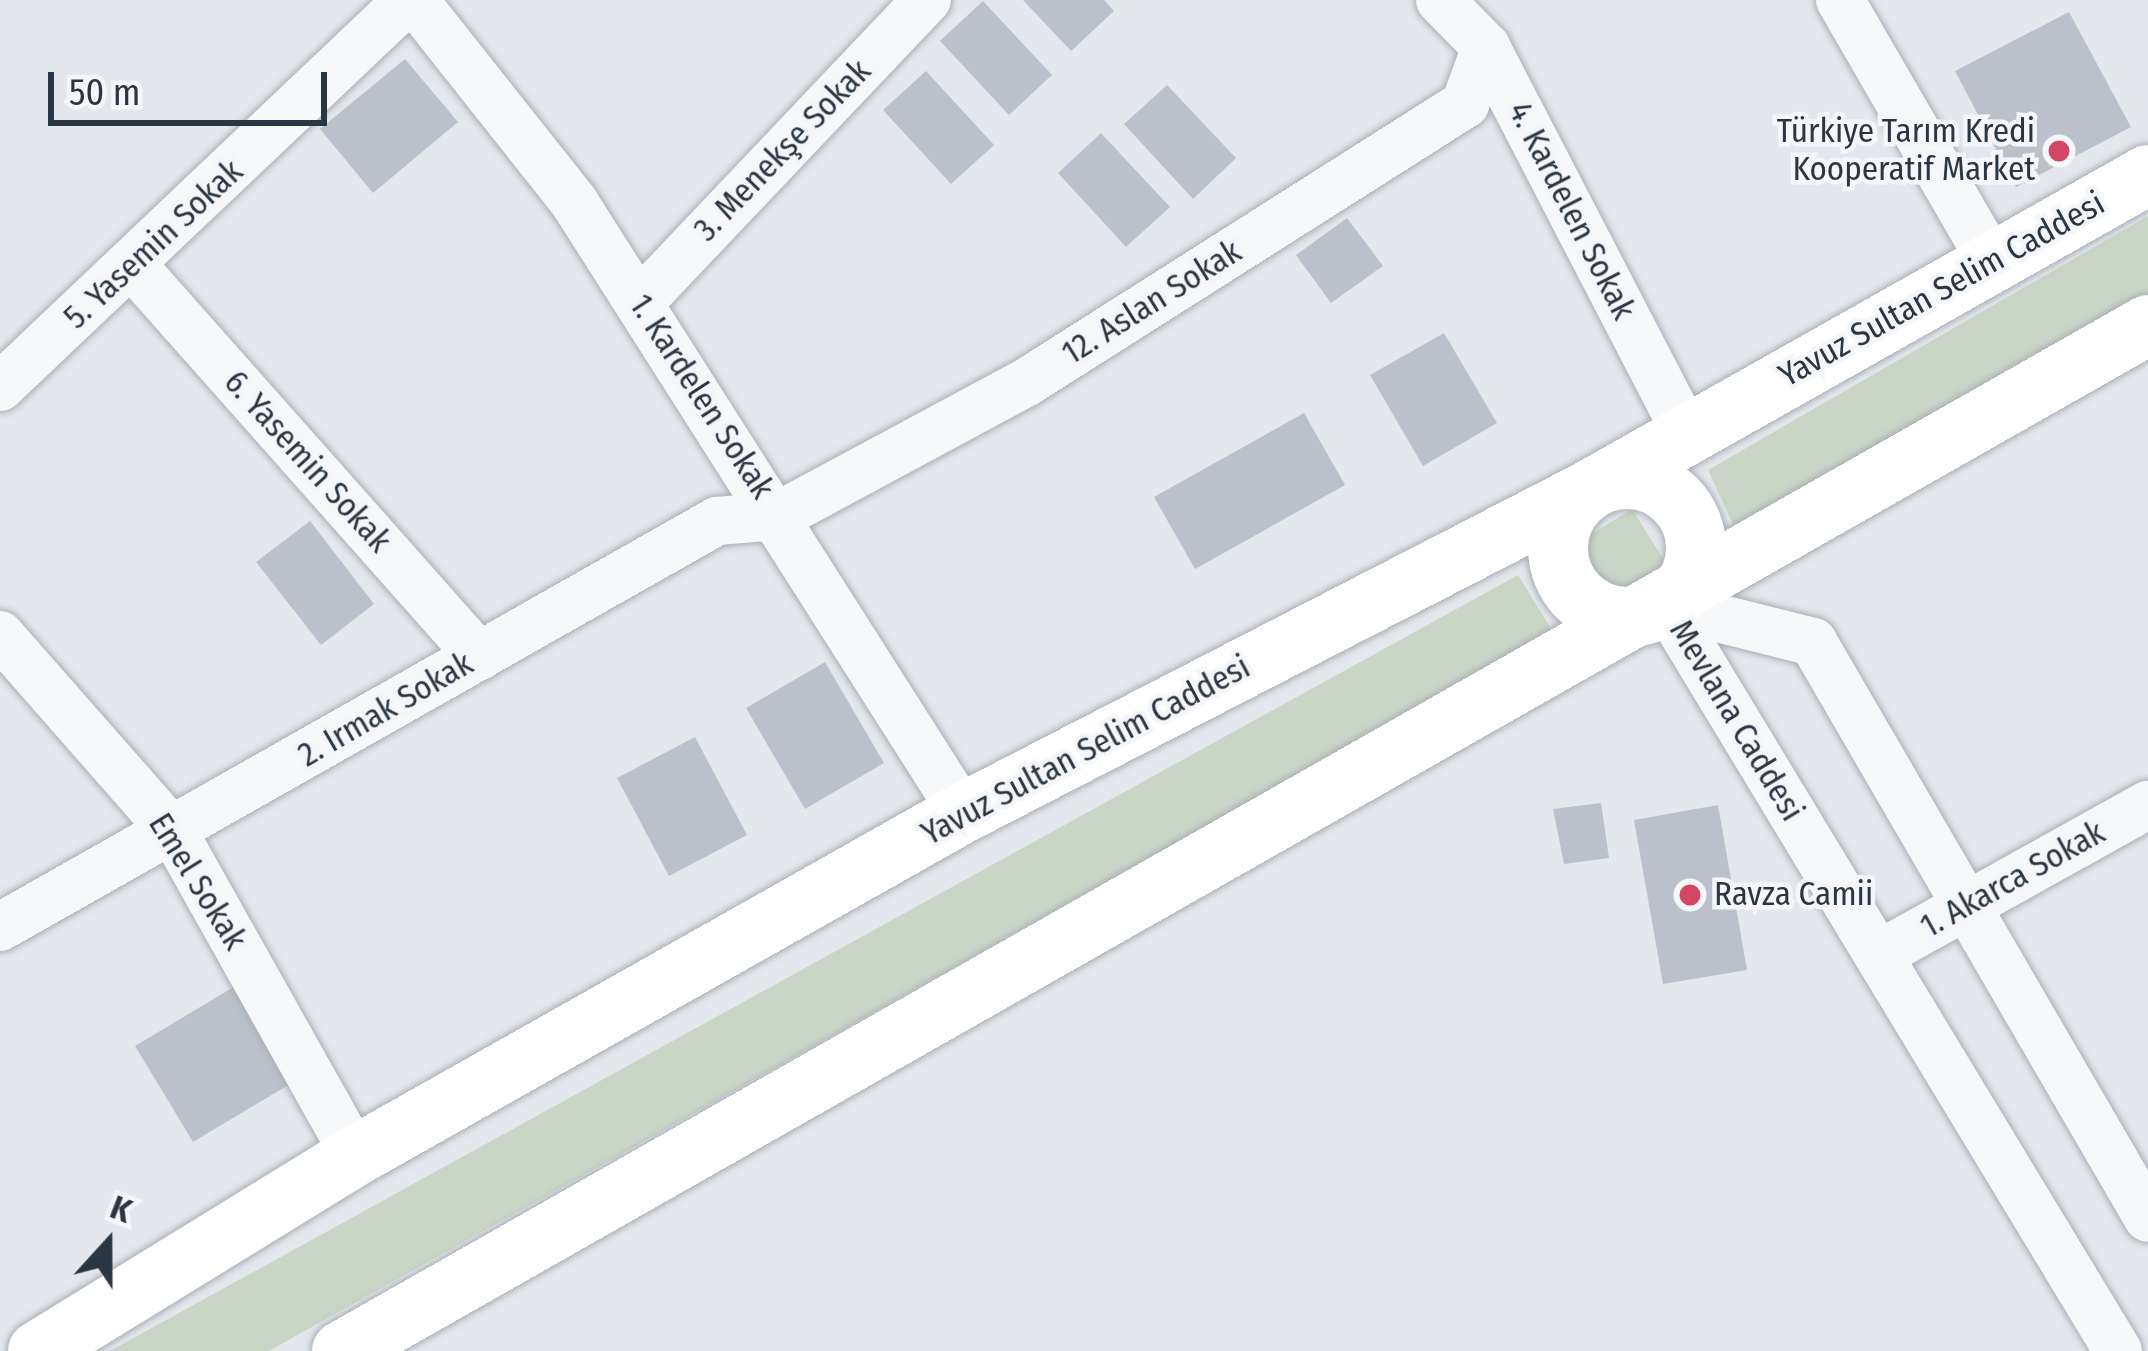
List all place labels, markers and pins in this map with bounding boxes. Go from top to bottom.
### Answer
place label: Türkiye Tarım Kredi Kooperatif Market [1777,112,2035,190]
marker: Türkiye Tarım Kredi Kooperatif Market [2046,138,2072,164]
place label: Ravza Camii [1714,875,1873,915]
marker: Ravza Camii [1677,882,1703,908]

